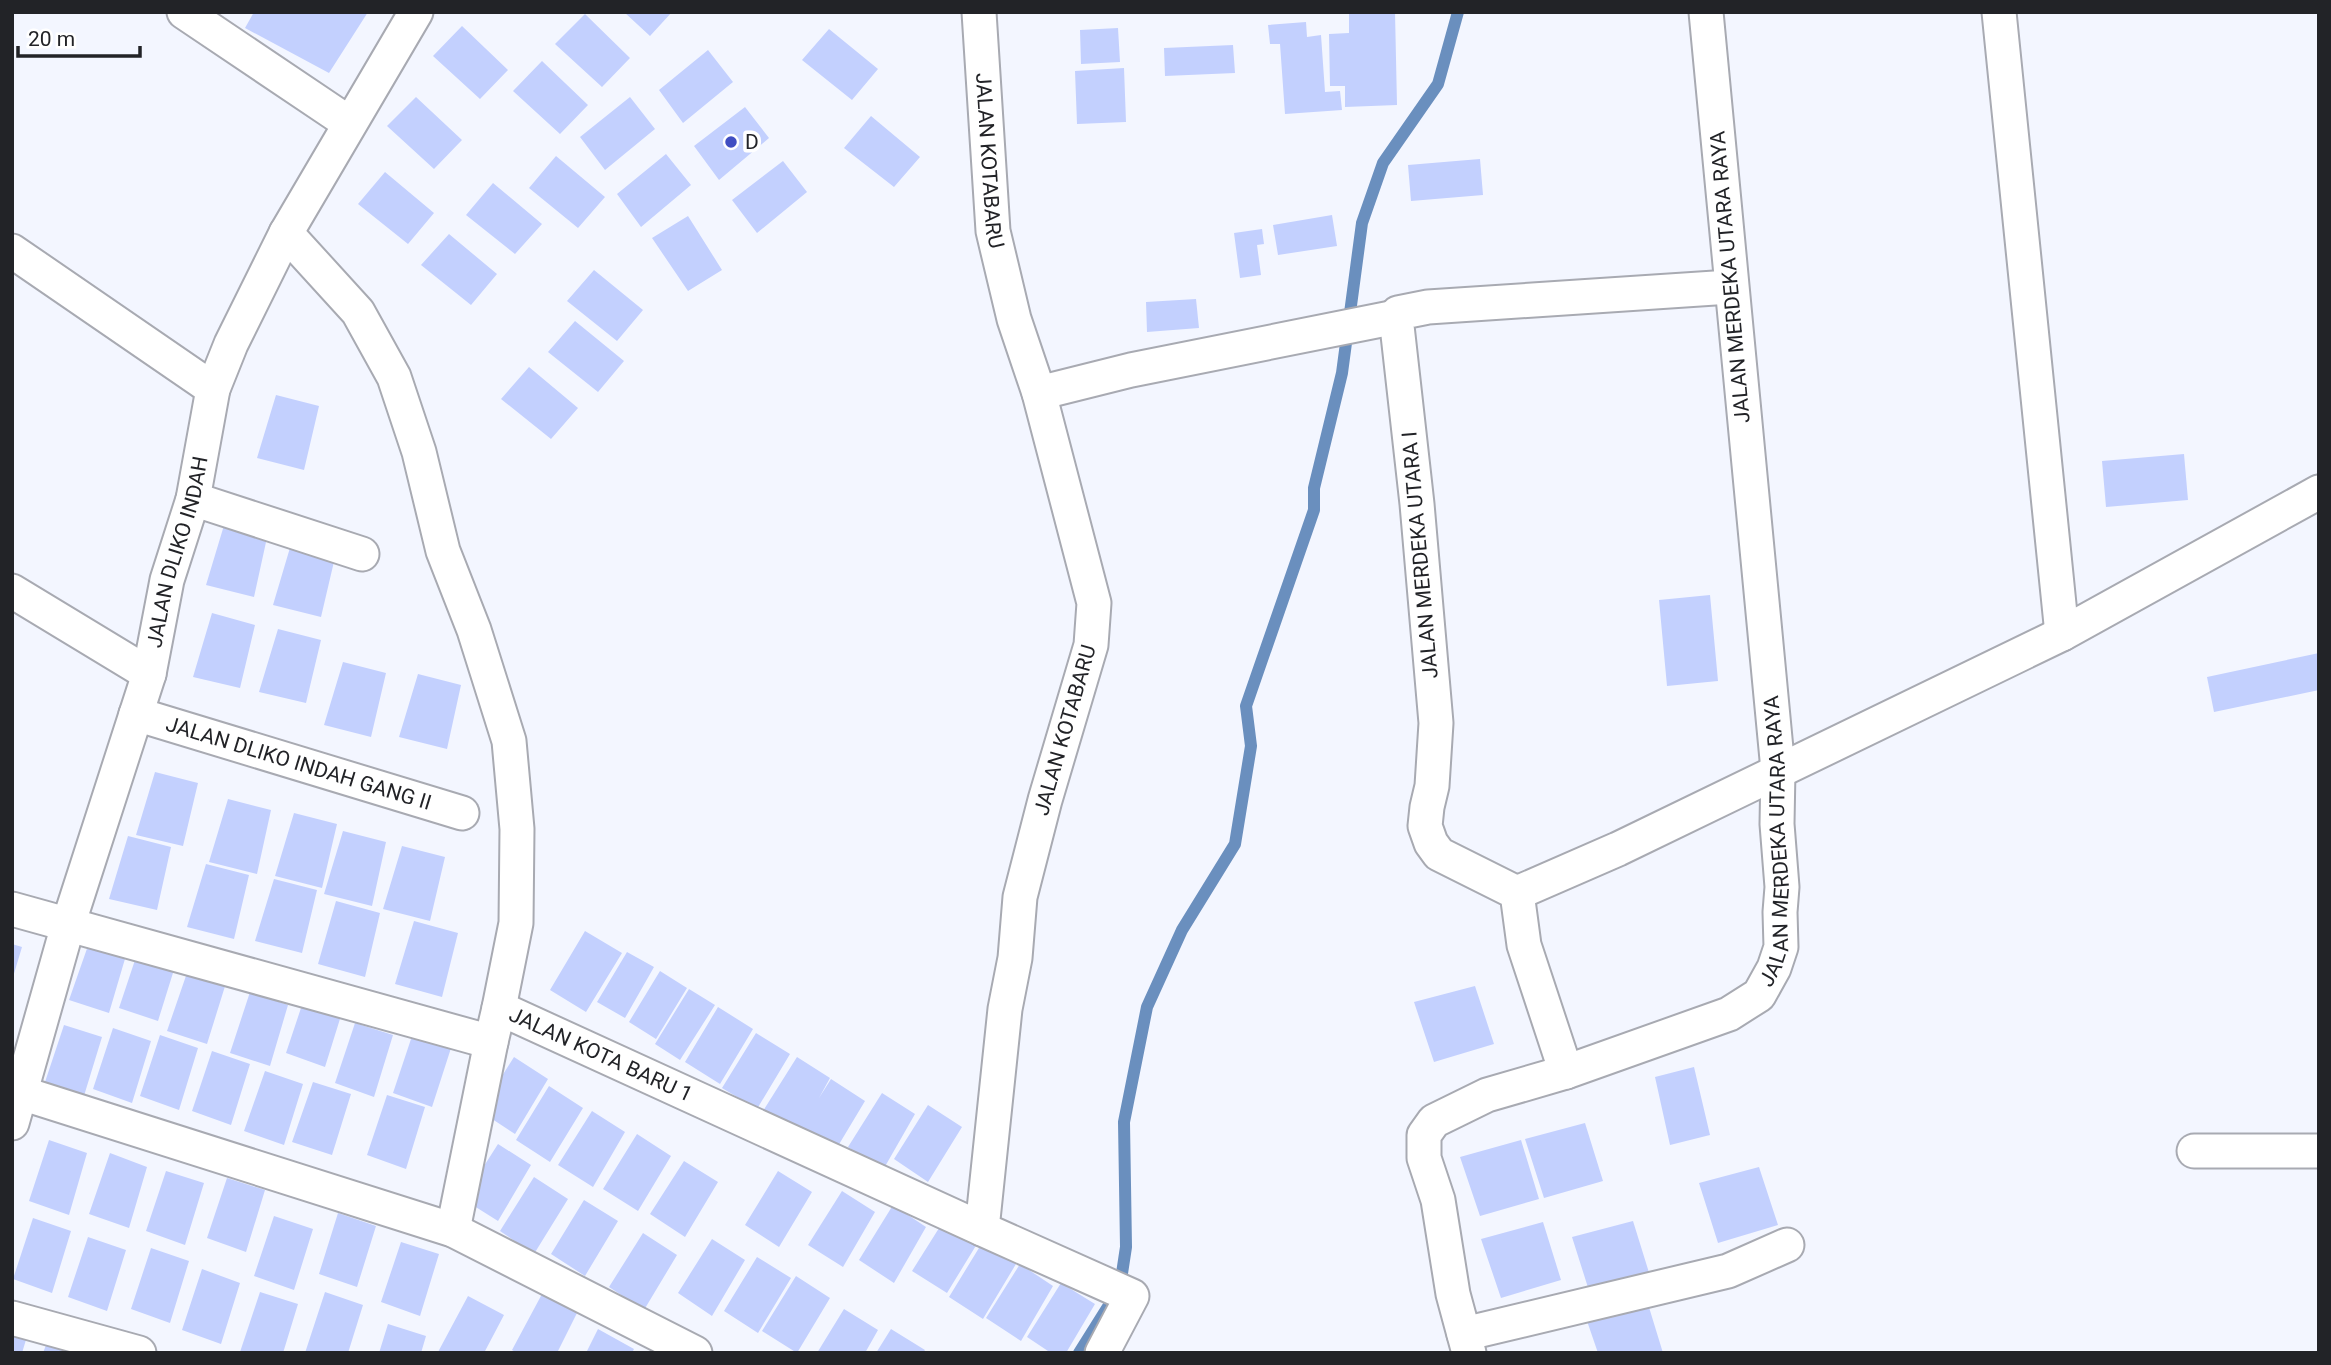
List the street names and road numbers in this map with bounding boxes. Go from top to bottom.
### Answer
street label: JALAN KOTABARU [971,72,1009,251]
street label: JALAN MERDEKA UTARA RAYA [1705,130,1755,424]
street label: JALAN MERDEKA UTARA I [1397,430,1443,680]
street label: JALAN DLIKO INDAH [142,454,213,650]
street label: JALAN KOTABARU [1029,642,1101,818]
street label: JALAN MERDEKA UTARA RAYA [1754,694,1794,991]
street label: JALAN DLIKO INDAH GANG II [163,712,434,815]
street label: JALAN KOTA BARU 1 [506,1002,696,1107]

